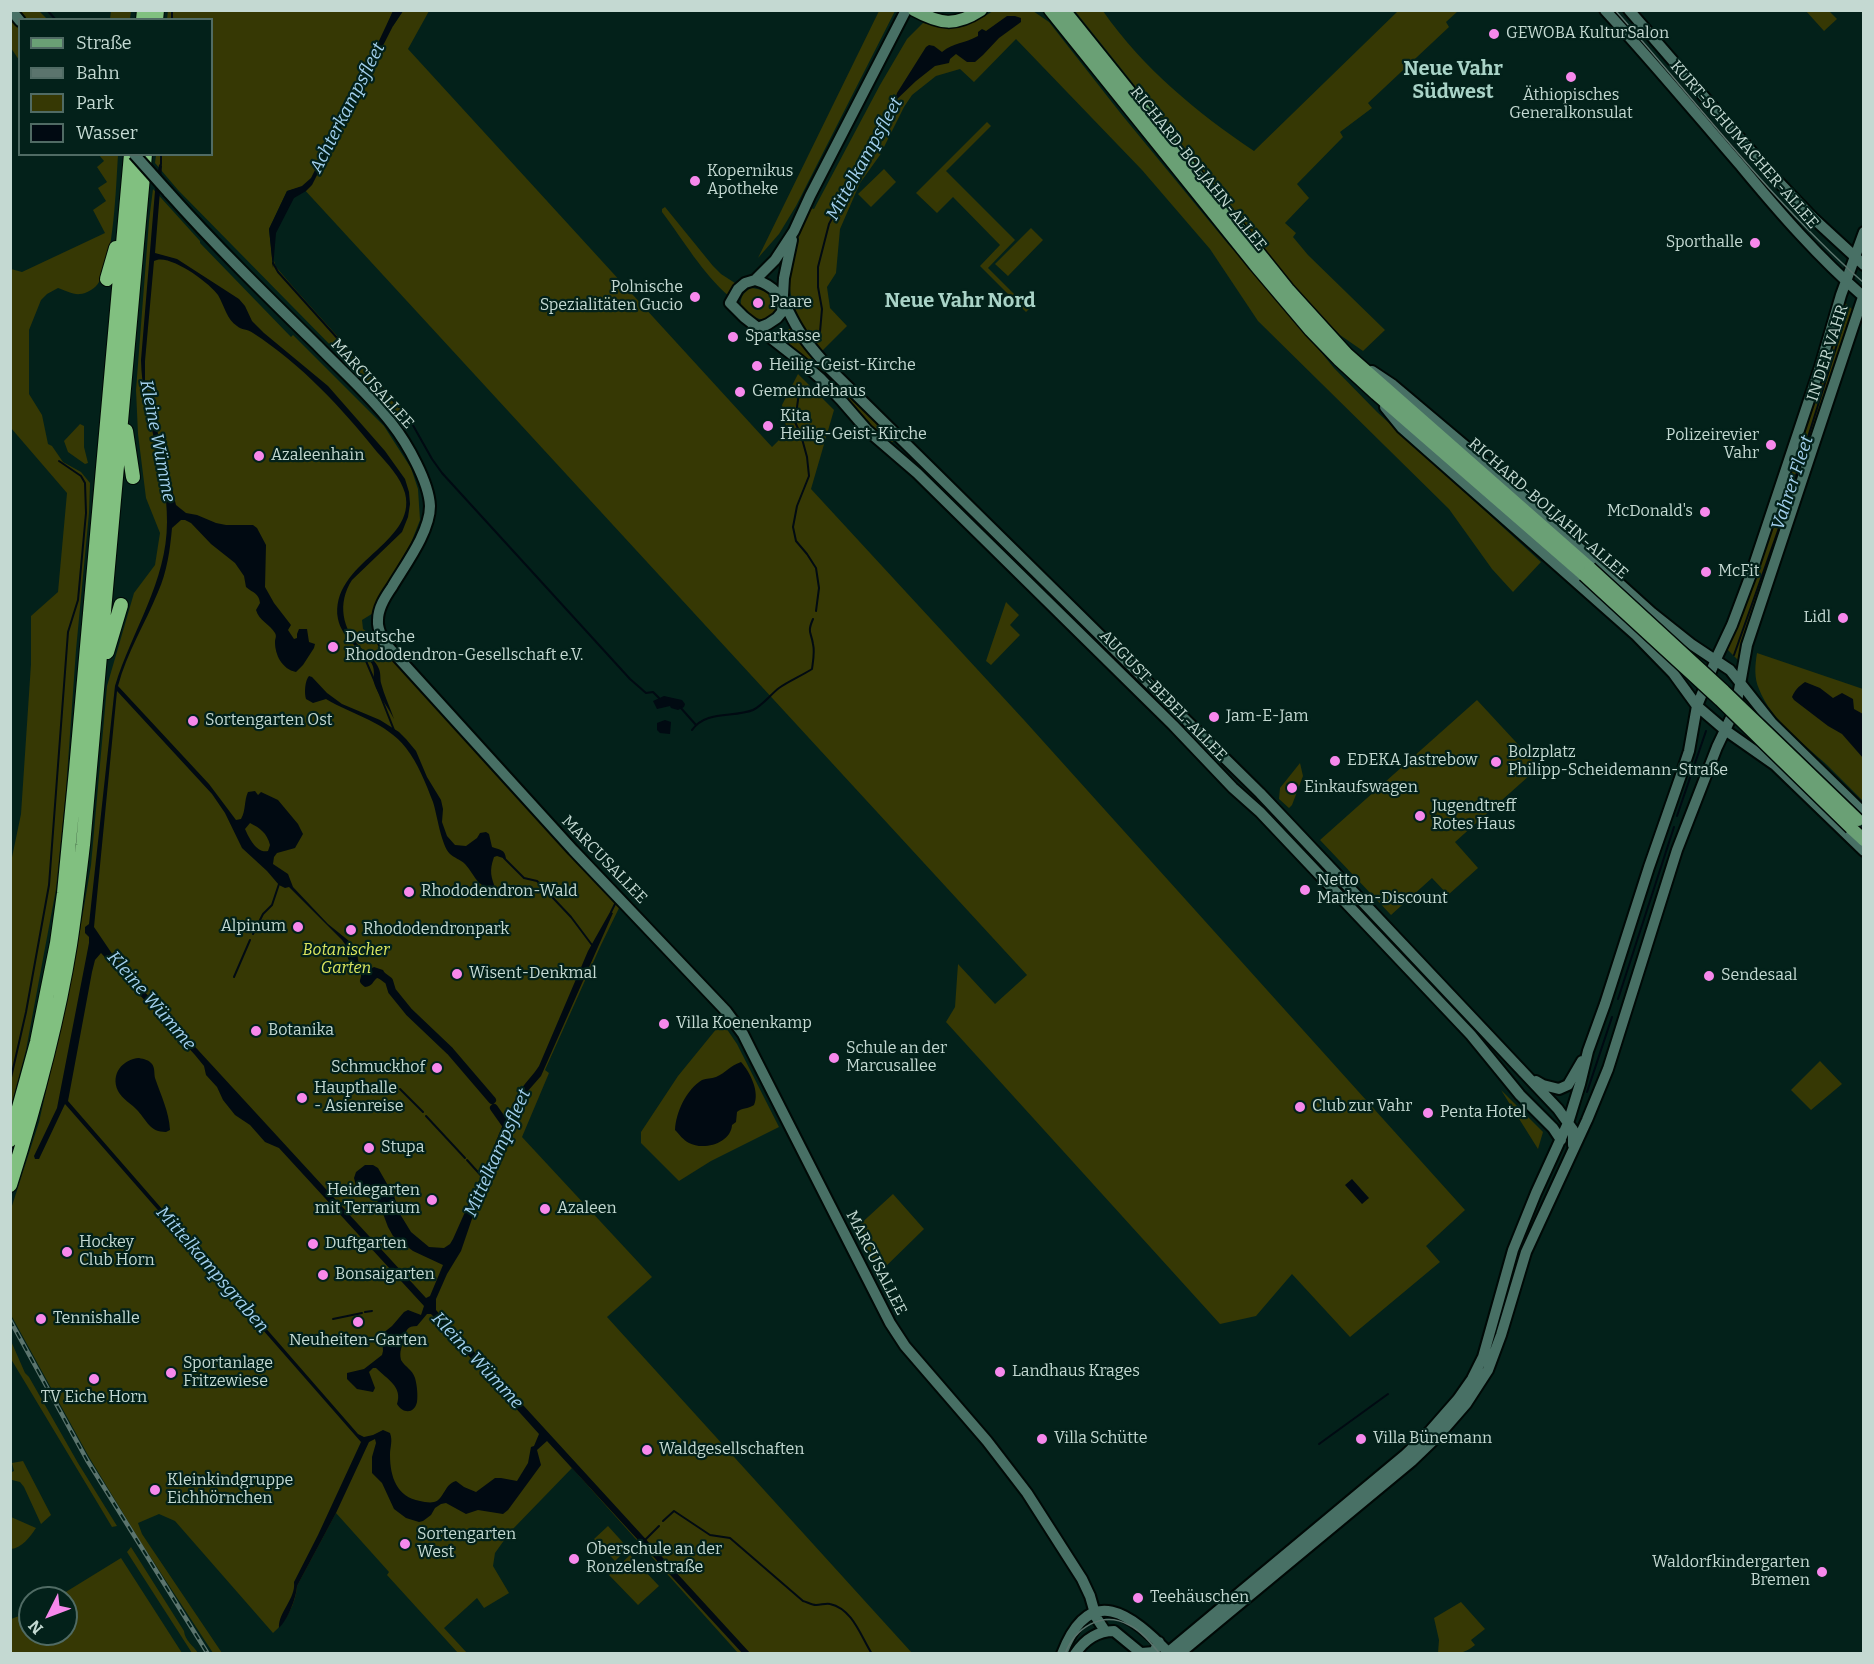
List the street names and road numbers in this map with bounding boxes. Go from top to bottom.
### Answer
street label: KURT-SCHUMACHER-ALLEE [1666,57,1822,233]
street label: RICHARD-BOLJAHN-ALLEE [1126,83,1270,255]
street label: IN DER VAHR [1803,302,1853,404]
street label: MARCUSALLEE [327,335,417,433]
street label: RICHARD-BOLJAHN-ALLEE [1464,434,1632,584]
street label: AUGUST-BEBEL-ALLEE [1095,626,1231,766]
street label: MARCUSALLEE [557,812,651,908]
street label: MARCUSALLEE [841,1208,911,1318]

